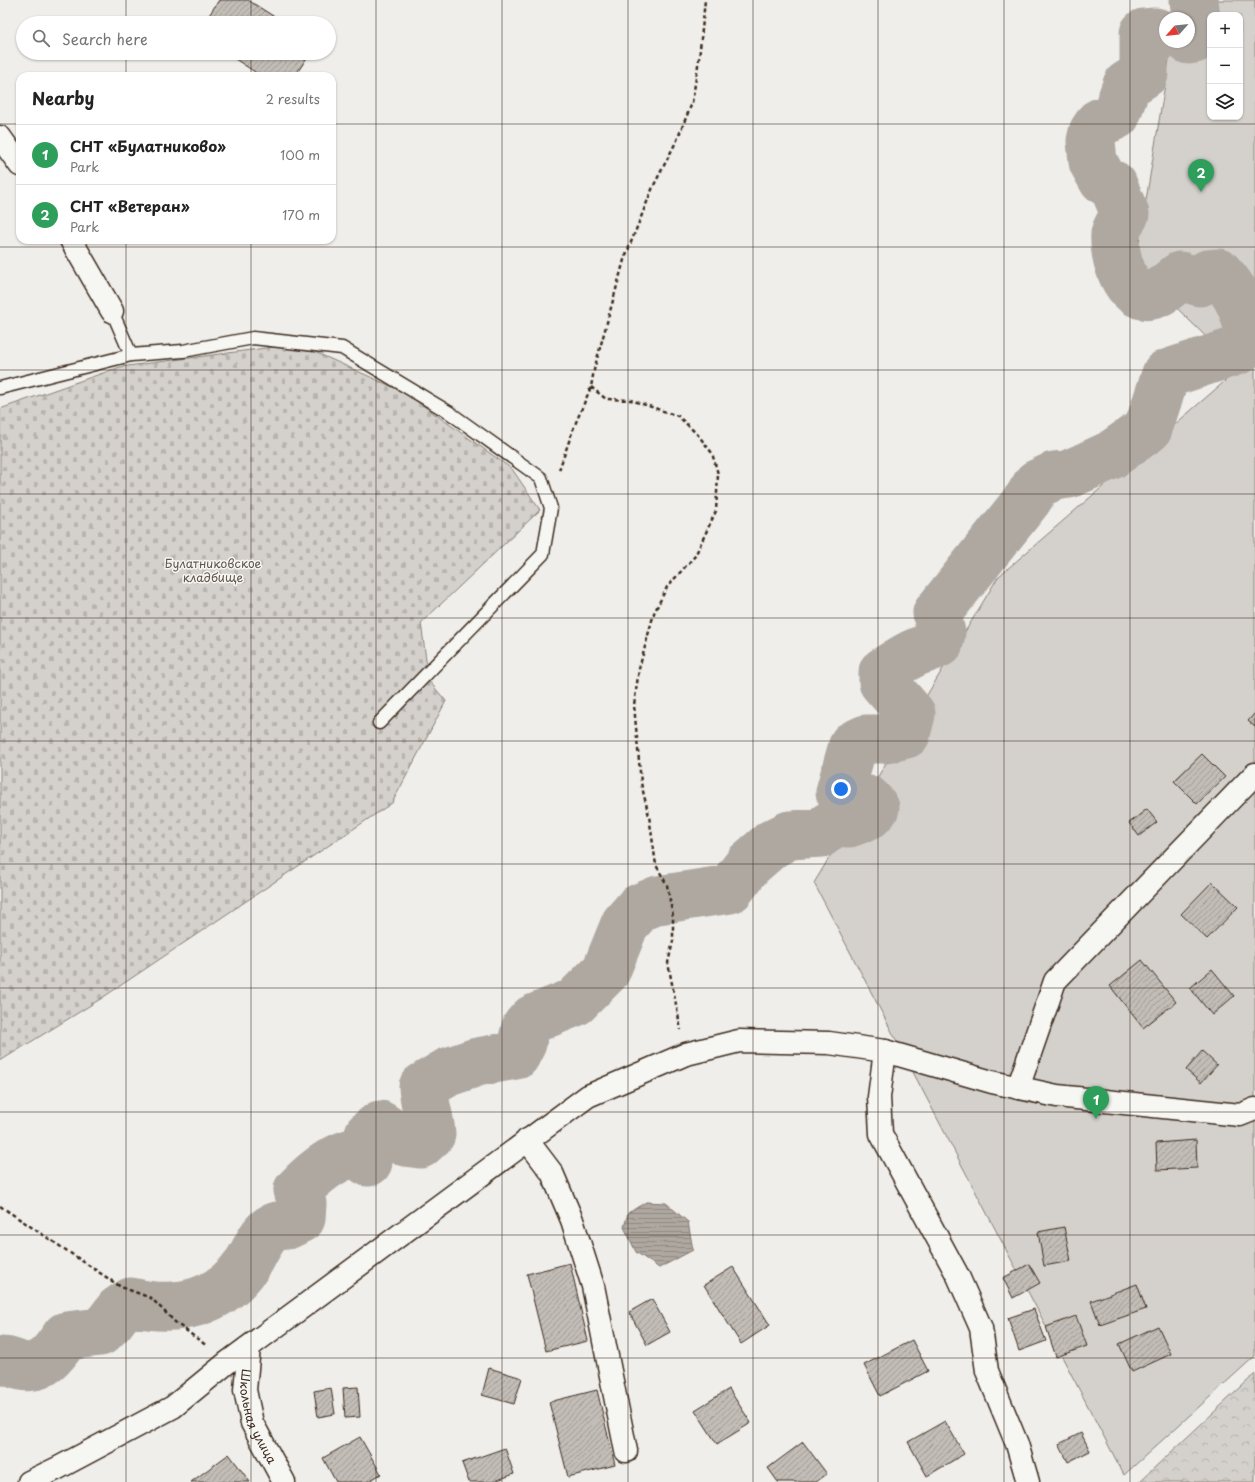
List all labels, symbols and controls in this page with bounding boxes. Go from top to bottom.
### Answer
north arrow [1159,12,1195,48]
map controls [1207,12,1243,120]
button: + [1207,12,1243,48]
search box [16,16,336,60]
icon: search [30,27,52,49]
text: Search here [62,27,148,50]
button: − [1207,48,1243,84]
button: layers [1207,84,1243,120]
text: Nearby [32,85,94,111]
text: 2 results [266,89,320,108]
text: СНТ «Булатниково» [70,134,226,157]
text: 1 [42,145,48,164]
text: 100 m [280,145,320,164]
text: Park [70,157,99,176]
pin: 2 [1188,159,1214,192]
text: СНТ «Ветеран» [70,194,190,217]
text: 2 [40,205,50,224]
text: 170 m [282,205,320,224]
text: Park [70,217,99,236]
park label: Булатниковское кладбище [165,554,262,586]
your location [831,779,851,799]
pin: 1 [1083,1086,1109,1119]
street label: Школьная улица [236,1368,282,1467]

